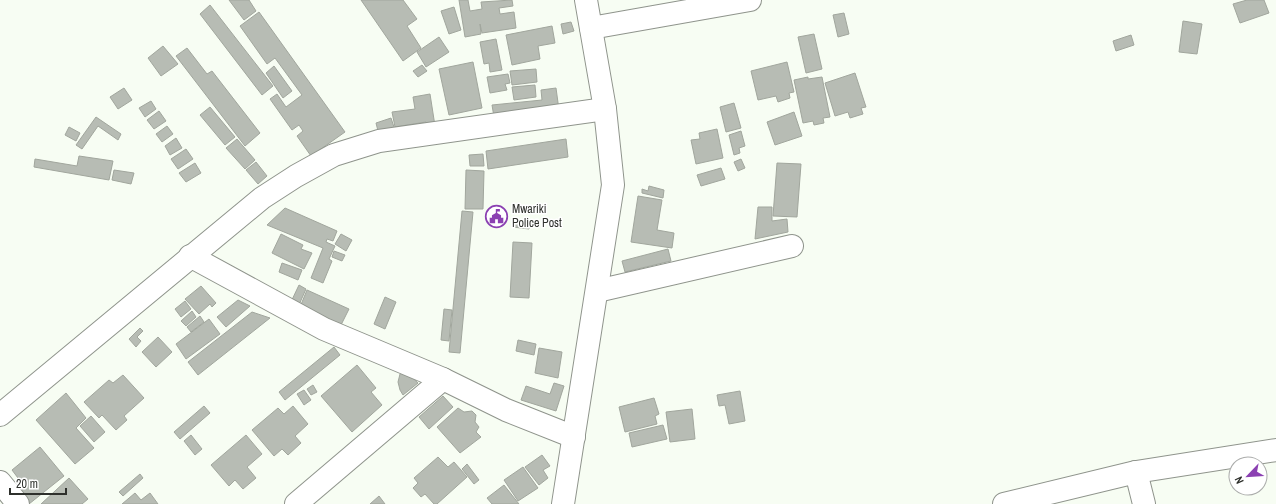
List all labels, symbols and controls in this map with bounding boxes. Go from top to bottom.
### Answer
place label: Mwariki Police Post [512,201,562,231]
public building icon: Mwariki Police Post [483,203,509,229]
north arrow [1228,456,1268,496]
scale bar [10,470,66,496]
text: N [1231,474,1247,486]
text: 20 m [16,476,38,492]

